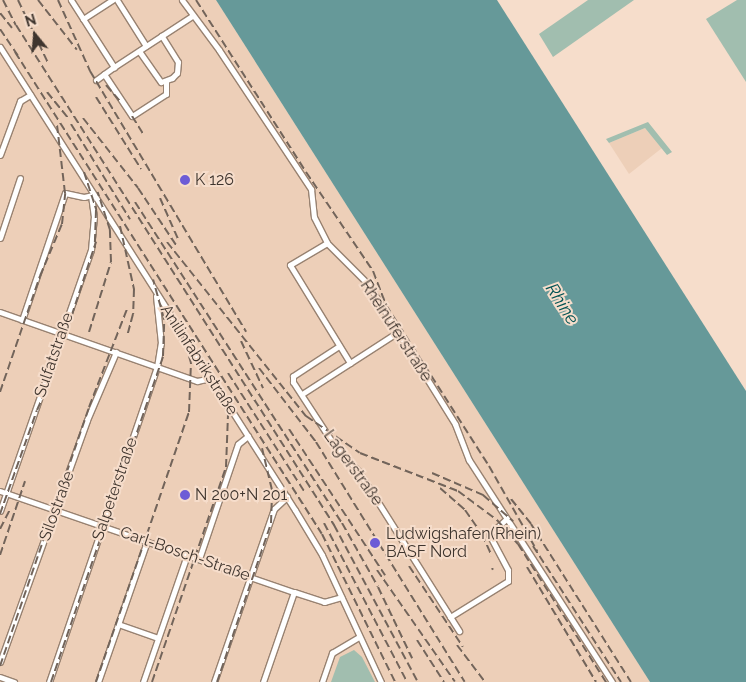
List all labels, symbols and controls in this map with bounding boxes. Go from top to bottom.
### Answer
north arrow [10,10,60,60]
text: N [23,11,38,30]
place label: K 126 [195,170,234,190]
marker: K 126 [179,174,191,186]
street label: Rheinuferstraße [356,277,436,385]
water label: Rhine [541,279,583,329]
street label: Anilinfabrikstraße [156,301,242,419]
street label: Sulfatstraße [31,310,77,400]
street label: Lagerstraße [319,427,387,509]
street label: Salpeterstraße [88,435,142,543]
street label: Silostraße [36,469,78,543]
place label: N 200+N 201 [195,485,287,505]
marker: N 200+N 201 [179,489,191,501]
street label: Carl-Bosch-Straße [117,523,253,585]
place label: Ludwigshafen(Rhein) BASF Nord [386,524,541,562]
marker: Ludwigshafen(Rhein) BASF Nord [368,536,382,550]

